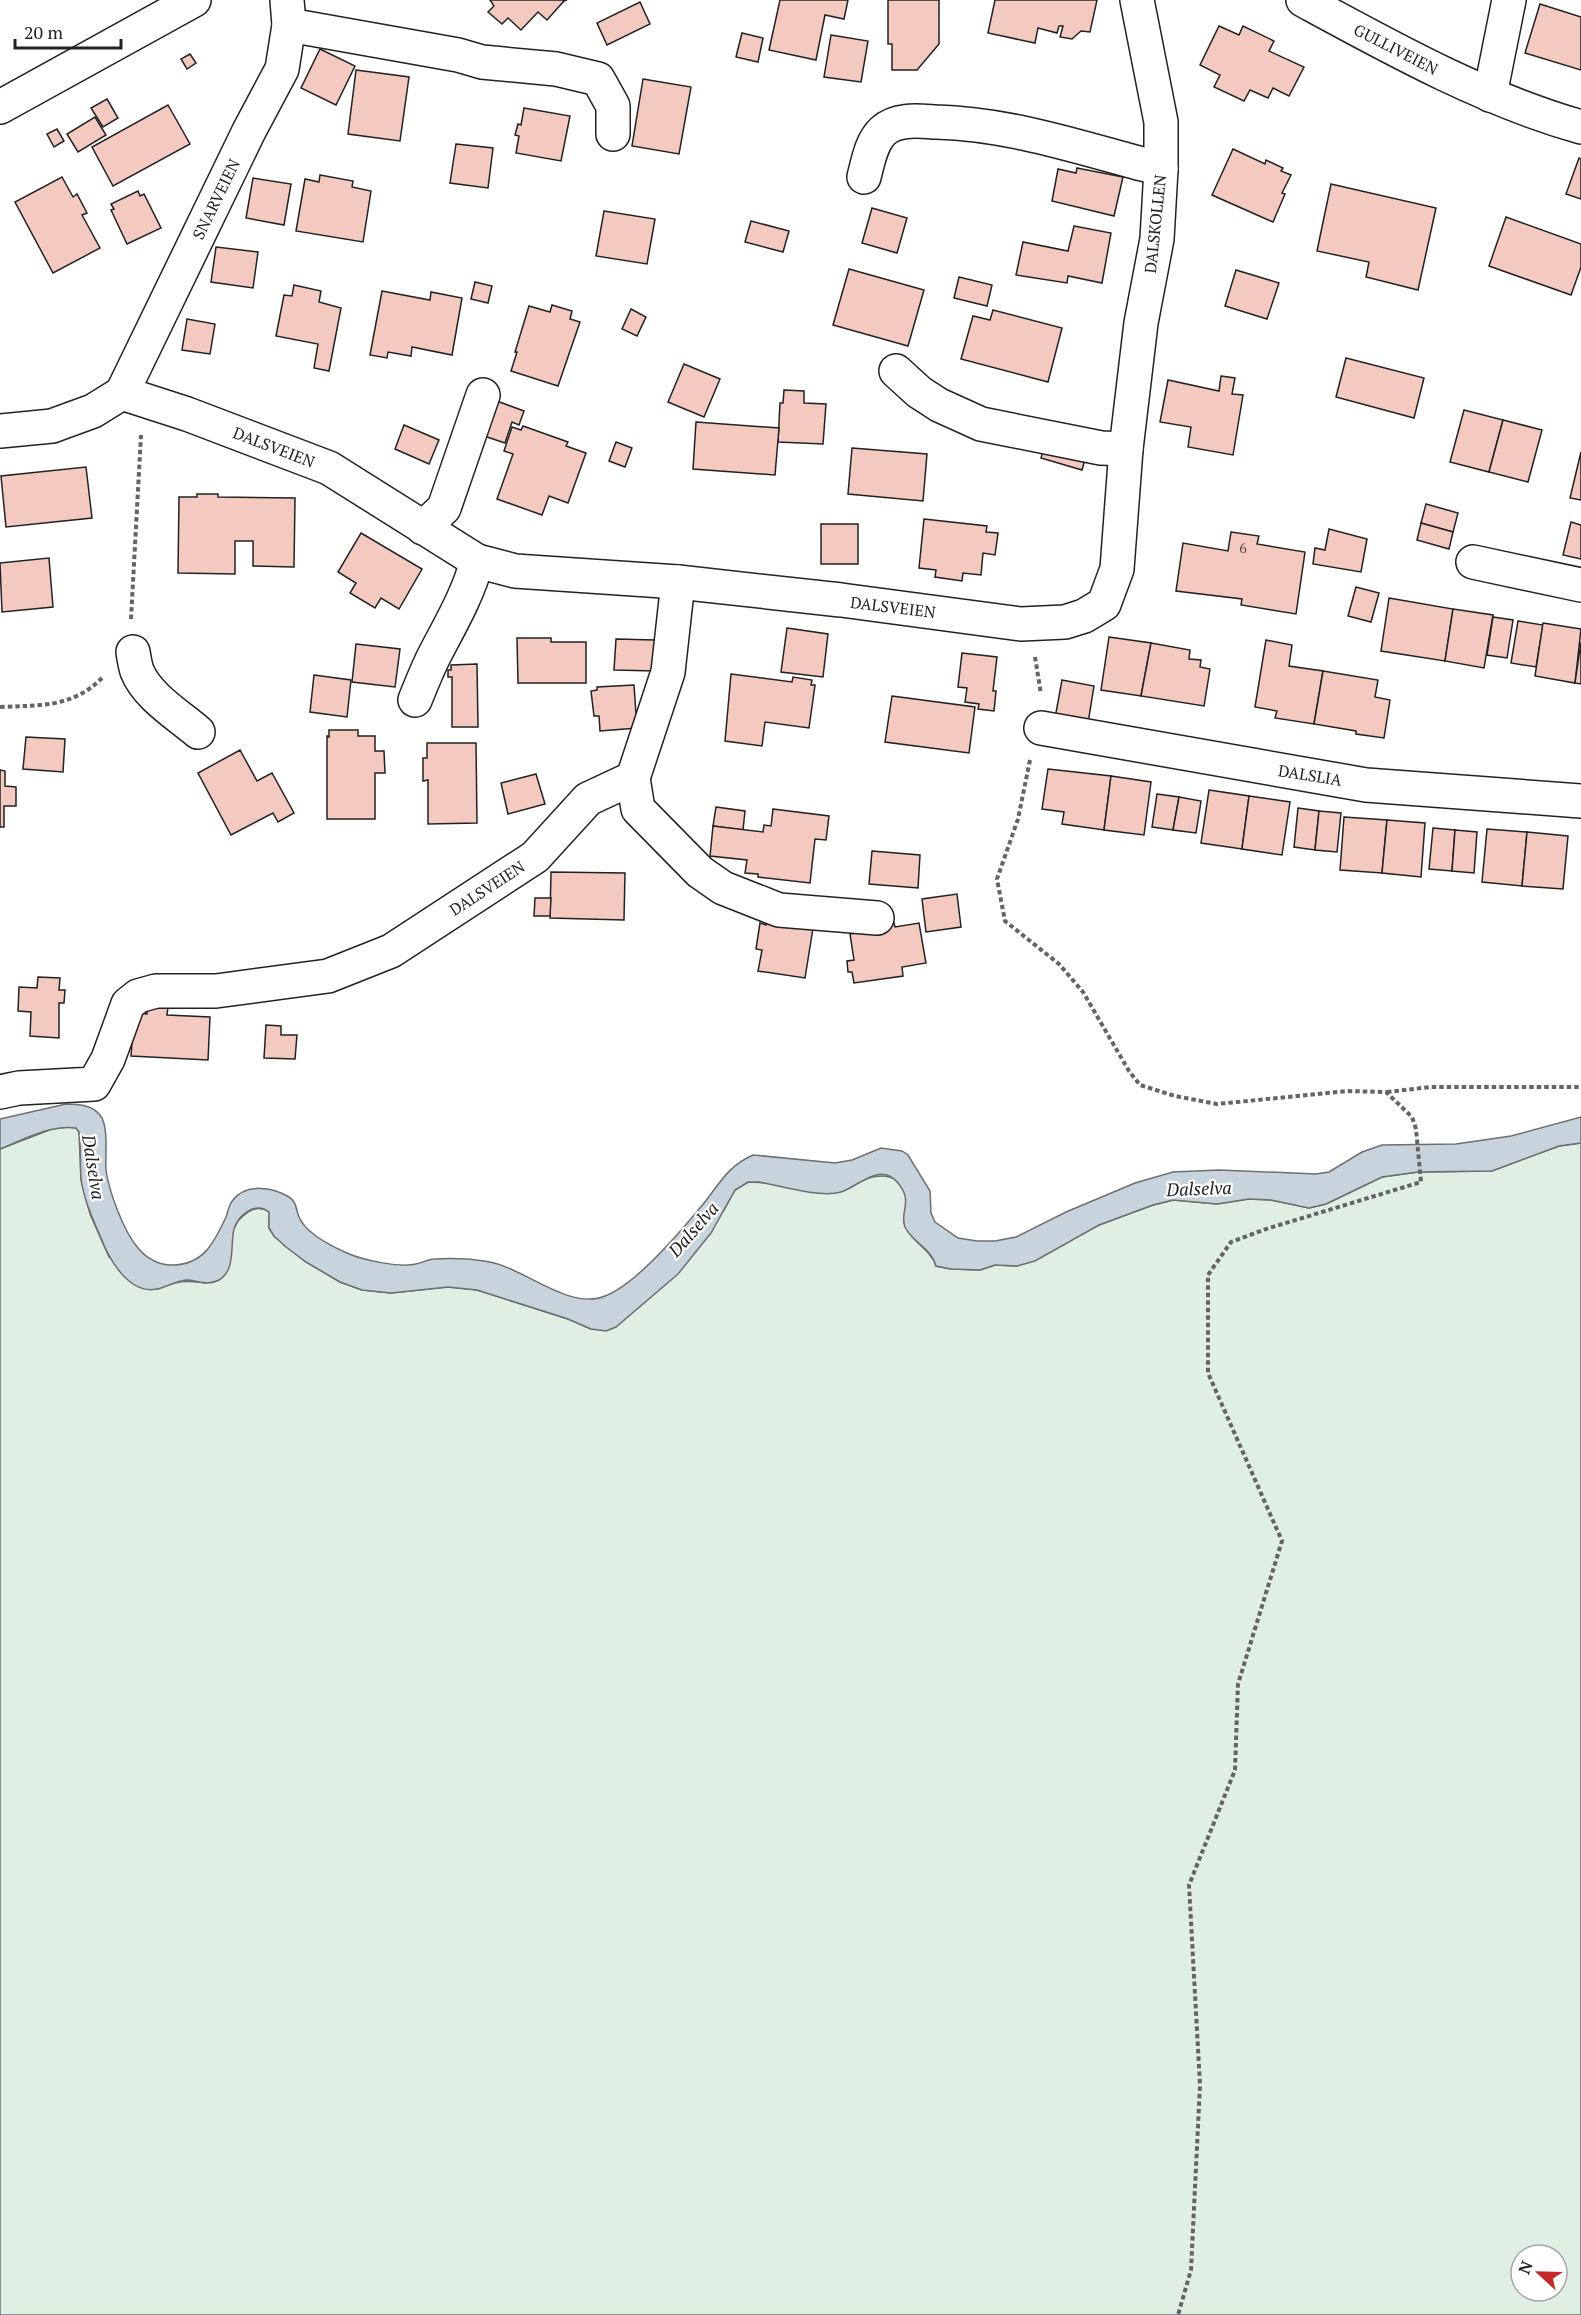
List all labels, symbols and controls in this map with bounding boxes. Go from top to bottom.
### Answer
scale bar [15,12,122,50]
street label: GULLIVEIEN [1350,18,1442,80]
text: 20 m [24,20,64,44]
street label: SNARVEIEN [187,155,245,243]
street label: DALSKOLLEN [1139,173,1171,274]
street label: DALSVEIEN [230,421,318,473]
house number: 6 [1239,538,1247,557]
street label: DALSVEIEN [849,591,937,623]
street label: DALSLIA [1277,759,1343,791]
street label: DALSVEIEN [445,855,529,921]
water label: Dalselva [77,1132,111,1201]
water label: Dalselva [1165,1175,1232,1201]
water label: Dalselva [662,1196,724,1262]
north arrow [1509,2243,1569,2303]
text: N [1513,2258,1538,2277]

